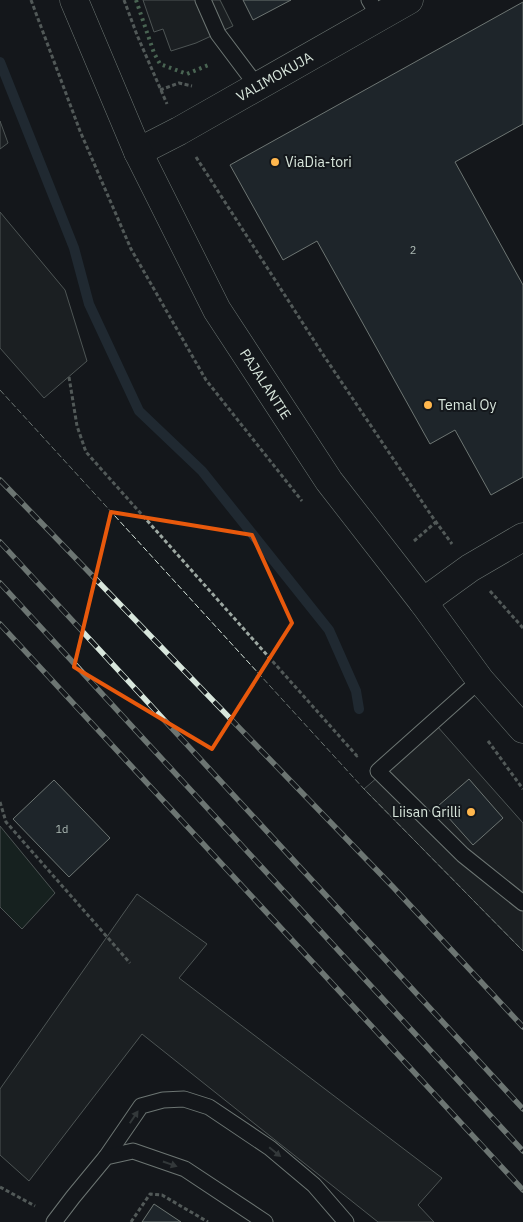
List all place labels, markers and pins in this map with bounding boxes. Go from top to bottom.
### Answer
place label: ViaDia-tori [285,153,352,171]
marker: ViaDia-tori [269,156,281,168]
place label: Temal Oy [438,396,497,414]
marker: Temal Oy [422,399,434,411]
place label: Liisan Grilli [392,803,461,821]
marker: Liisan Grilli [465,806,477,818]

